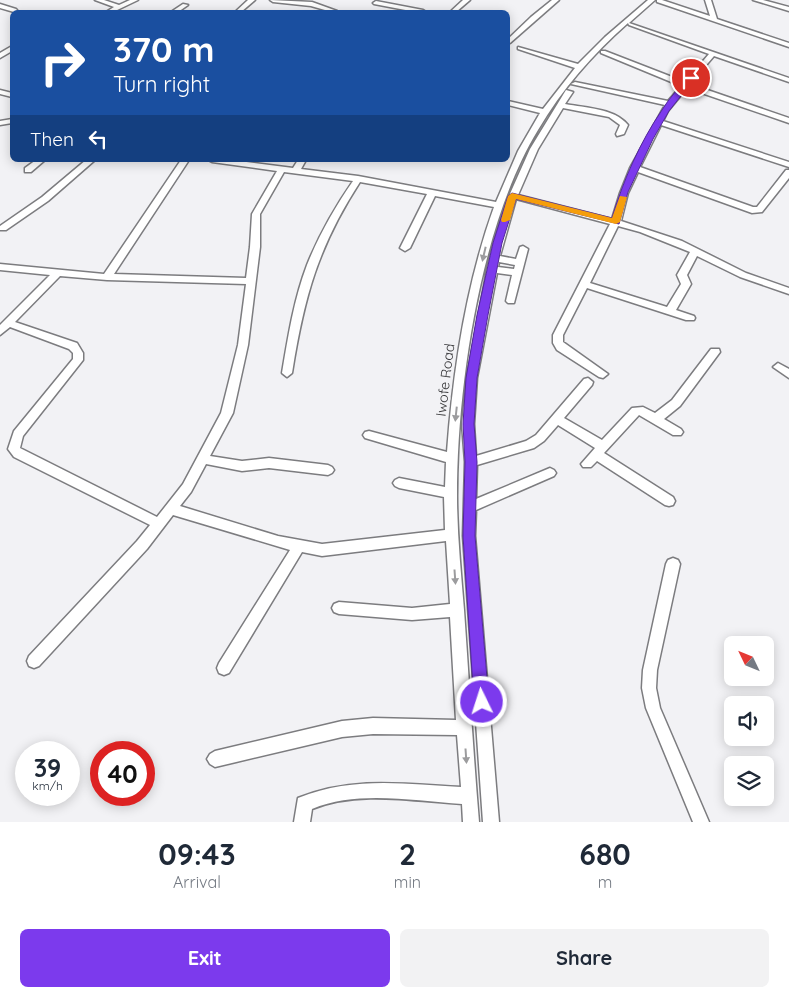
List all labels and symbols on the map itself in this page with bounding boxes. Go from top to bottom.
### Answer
pin [670,57,712,99]
one-way arrow [480,247,488,262]
street label: Iwofe Road [432,342,458,418]
one-way arrow [452,407,460,423]
one-way arrow [451,569,459,585]
north arrow [724,636,774,686]
position arrow [455,675,507,727]
speed limit sign: 40 [90,741,155,806]
one-way arrow [463,749,471,765]

